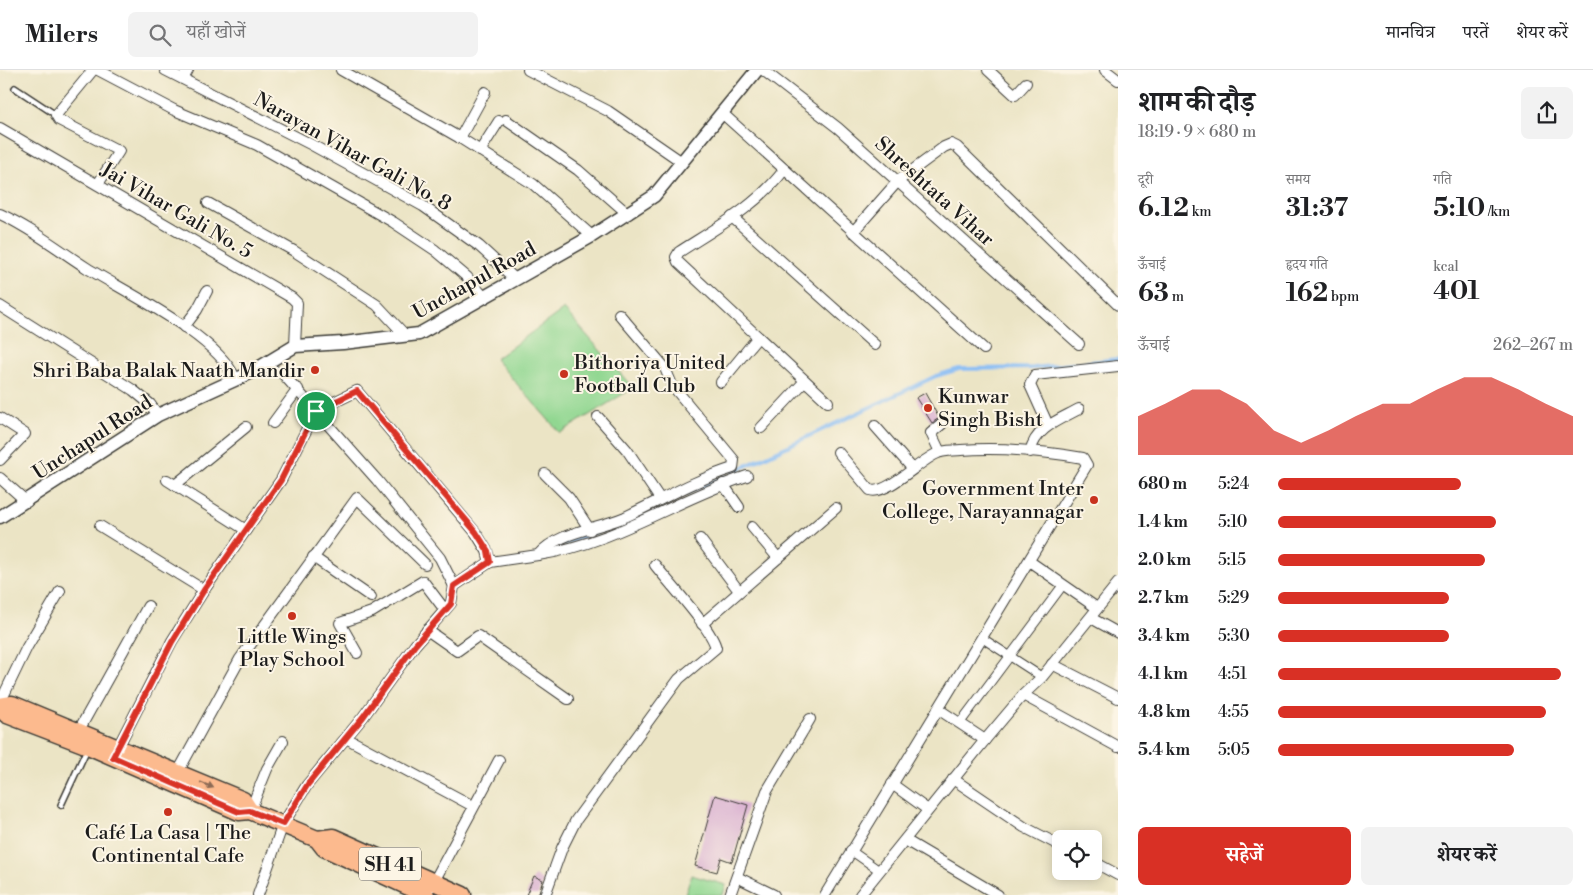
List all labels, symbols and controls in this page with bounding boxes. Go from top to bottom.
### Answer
search box [128,12,478,57]
text: Milers [25,20,98,50]
text: यहाँ खोजें [186,20,246,44]
icon: search [146,21,174,49]
text: मानचित्र [1386,21,1435,44]
text: परतें [1463,21,1489,44]
text: शेयर करें [1517,21,1568,44]
text: शाम की दौड़ [1138,85,1255,120]
button: share [1521,87,1573,139]
street label: Narayan Vihar Gali No. 8 [249,88,455,217]
text: 18:19 · 9 × 680 m [1138,122,1256,142]
street label: Shreshtata Vihar [869,132,999,253]
street label: Jai Vihar Gali No. 5 [95,157,257,265]
text: दूरी [1138,171,1153,189]
text: समय [1286,171,1310,189]
text: गति [1433,171,1452,189]
text: 6.12 [1138,193,1189,224]
text: 31:37 [1286,193,1348,224]
text: 5:10 [1433,193,1485,224]
text: km [1189,203,1211,221]
text: /km [1485,203,1510,221]
street label: Unchapul Road [409,237,541,326]
text: ऊँचाई [1138,256,1166,274]
text: हृदय गति [1286,256,1328,274]
text: kcal [1433,258,1459,276]
text: 401 [1433,276,1479,307]
text: 63 [1138,278,1169,309]
text: 162 [1286,278,1328,309]
text: m [1169,288,1184,306]
text: bpm [1328,288,1359,306]
text: ऊँचाई [1138,335,1170,355]
text: 262–267 m [1493,335,1573,355]
place label: Bithoriya United Football Club [573,351,726,399]
place label: Shri Baba Balak Naath Mandir [33,359,305,384]
marker: Shri Baba Balak Naath Mandir [309,364,321,376]
marker: Bithoriya United Football Club [558,368,570,380]
place label: Kunwar Singh Bisht [938,385,1043,433]
street label: Unchapul Road [28,390,158,486]
pin [295,390,337,432]
icon: arrive [302,397,330,425]
marker: Kunwar Singh Bisht [922,402,934,414]
text: 680 m [1138,474,1187,494]
text: 5:24 [1218,474,1249,494]
place label: Government Inter College, Narayannagar [882,477,1084,525]
marker: Government Inter College, Narayannagar [1088,494,1100,506]
text: 1.4 km [1138,512,1188,532]
text: 5:10 [1218,512,1247,532]
text: 2.0 km [1138,550,1191,570]
text: 5:15 [1218,550,1246,570]
text: 2.7 km [1138,588,1189,608]
text: 5:29 [1218,588,1249,608]
marker: Little Wings Play School [286,610,298,622]
place label: Little Wings Play School [237,625,347,673]
text: 3.4 km [1138,626,1190,646]
text: 5:30 [1218,626,1250,646]
text: 4.1 km [1138,664,1188,684]
text: 4:51 [1218,664,1247,684]
text: 4.8 km [1138,702,1190,722]
text: 4:55 [1218,702,1249,722]
text: 5.4 km [1138,740,1190,760]
text: 5:05 [1218,740,1250,760]
one-way arrow [200,782,215,789]
marker: Café La Casa | The Continental Cafe [162,806,174,818]
place label: Café La Casa | The Continental Cafe [85,821,251,869]
button: सहेजें [1138,827,1351,885]
button: शेयर करें [1361,827,1573,885]
map controls [1052,830,1102,880]
button: locate [1052,830,1102,880]
road number: SH 41 [359,848,421,881]

